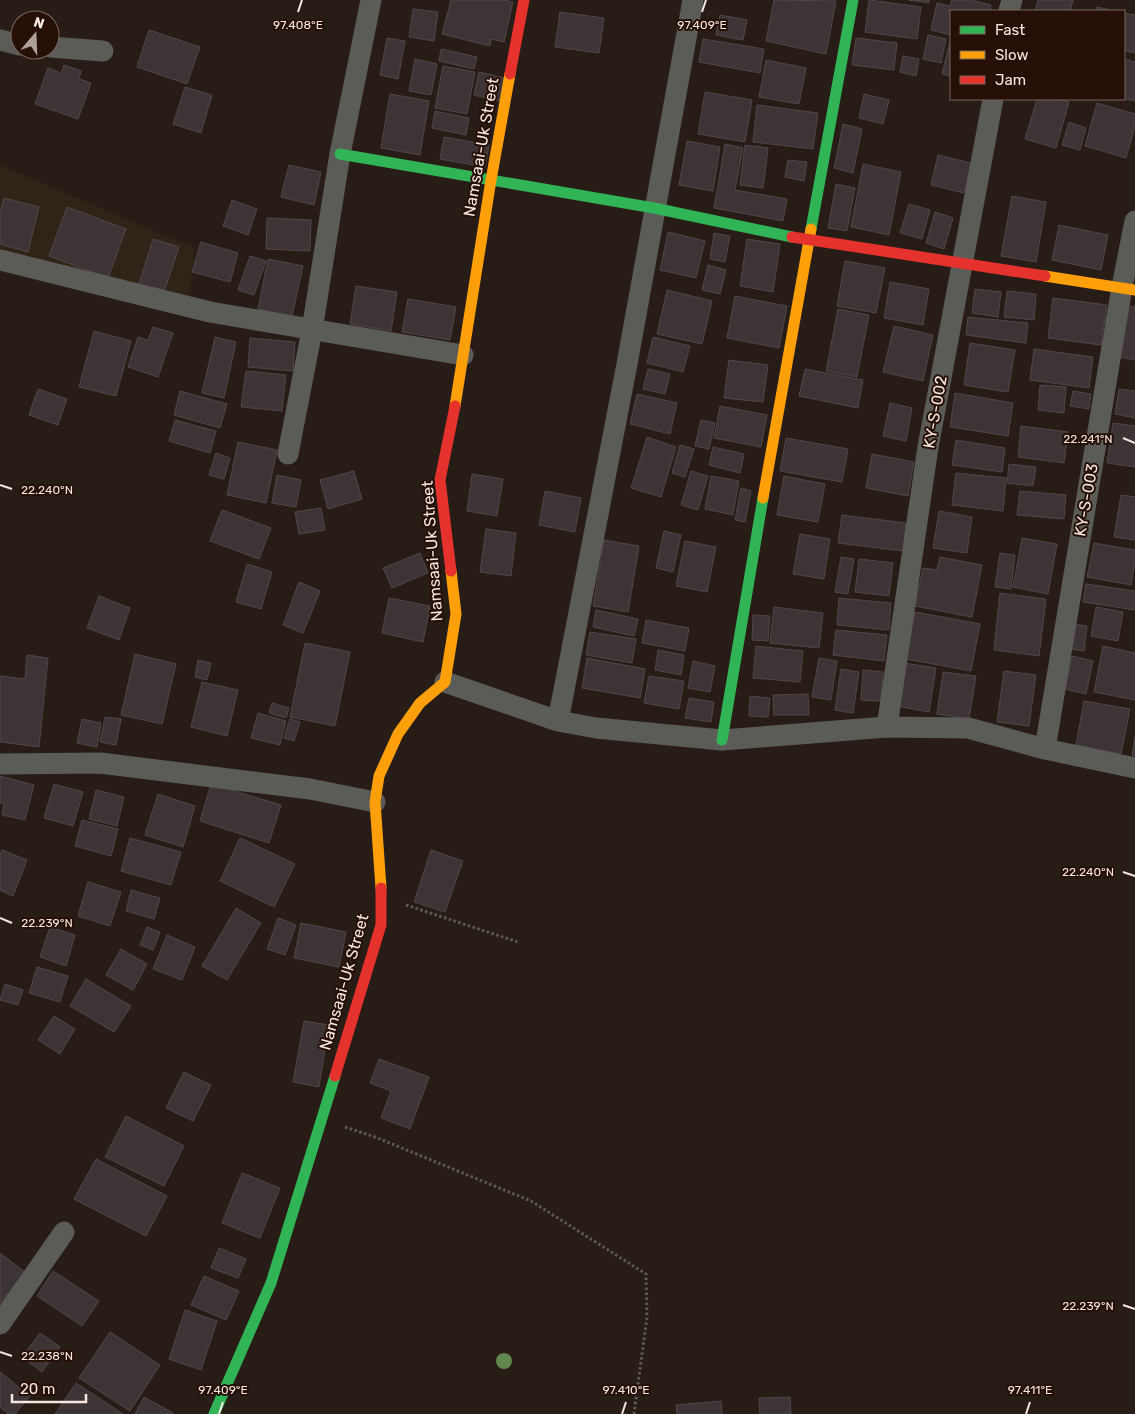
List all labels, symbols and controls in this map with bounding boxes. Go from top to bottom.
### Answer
north arrow [10,10,60,60]
legend [950,10,1125,100]
text: N [32,14,47,33]
text: 97.408°E [273,18,323,32]
text: 97.409°E [677,18,727,32]
text: Fast [995,21,1025,39]
text: Slow [995,46,1028,64]
text: Jam [995,71,1026,89]
street label: Namsaai-Uk Street [459,76,503,218]
street label: KY-S-002 [919,374,951,450]
text: 22.241°N [1063,432,1113,446]
street label: KY-S-003 [1070,462,1102,538]
street label: Namsaai-Uk Street [418,480,446,622]
text: 22.240°N [21,483,73,497]
text: 22.240°N [1062,865,1114,879]
street label: Namsaai-Uk Street [315,912,373,1052]
text: 22.239°N [21,916,73,930]
text: 22.239°N [1062,1299,1114,1313]
text: 22.238°N [21,1349,73,1363]
scale bar [12,1372,86,1404]
text: 20 m [20,1380,55,1398]
text: 97.409°E [198,1383,248,1397]
text: 97.410°E [602,1383,650,1397]
text: 97.411°E [1008,1383,1052,1397]

